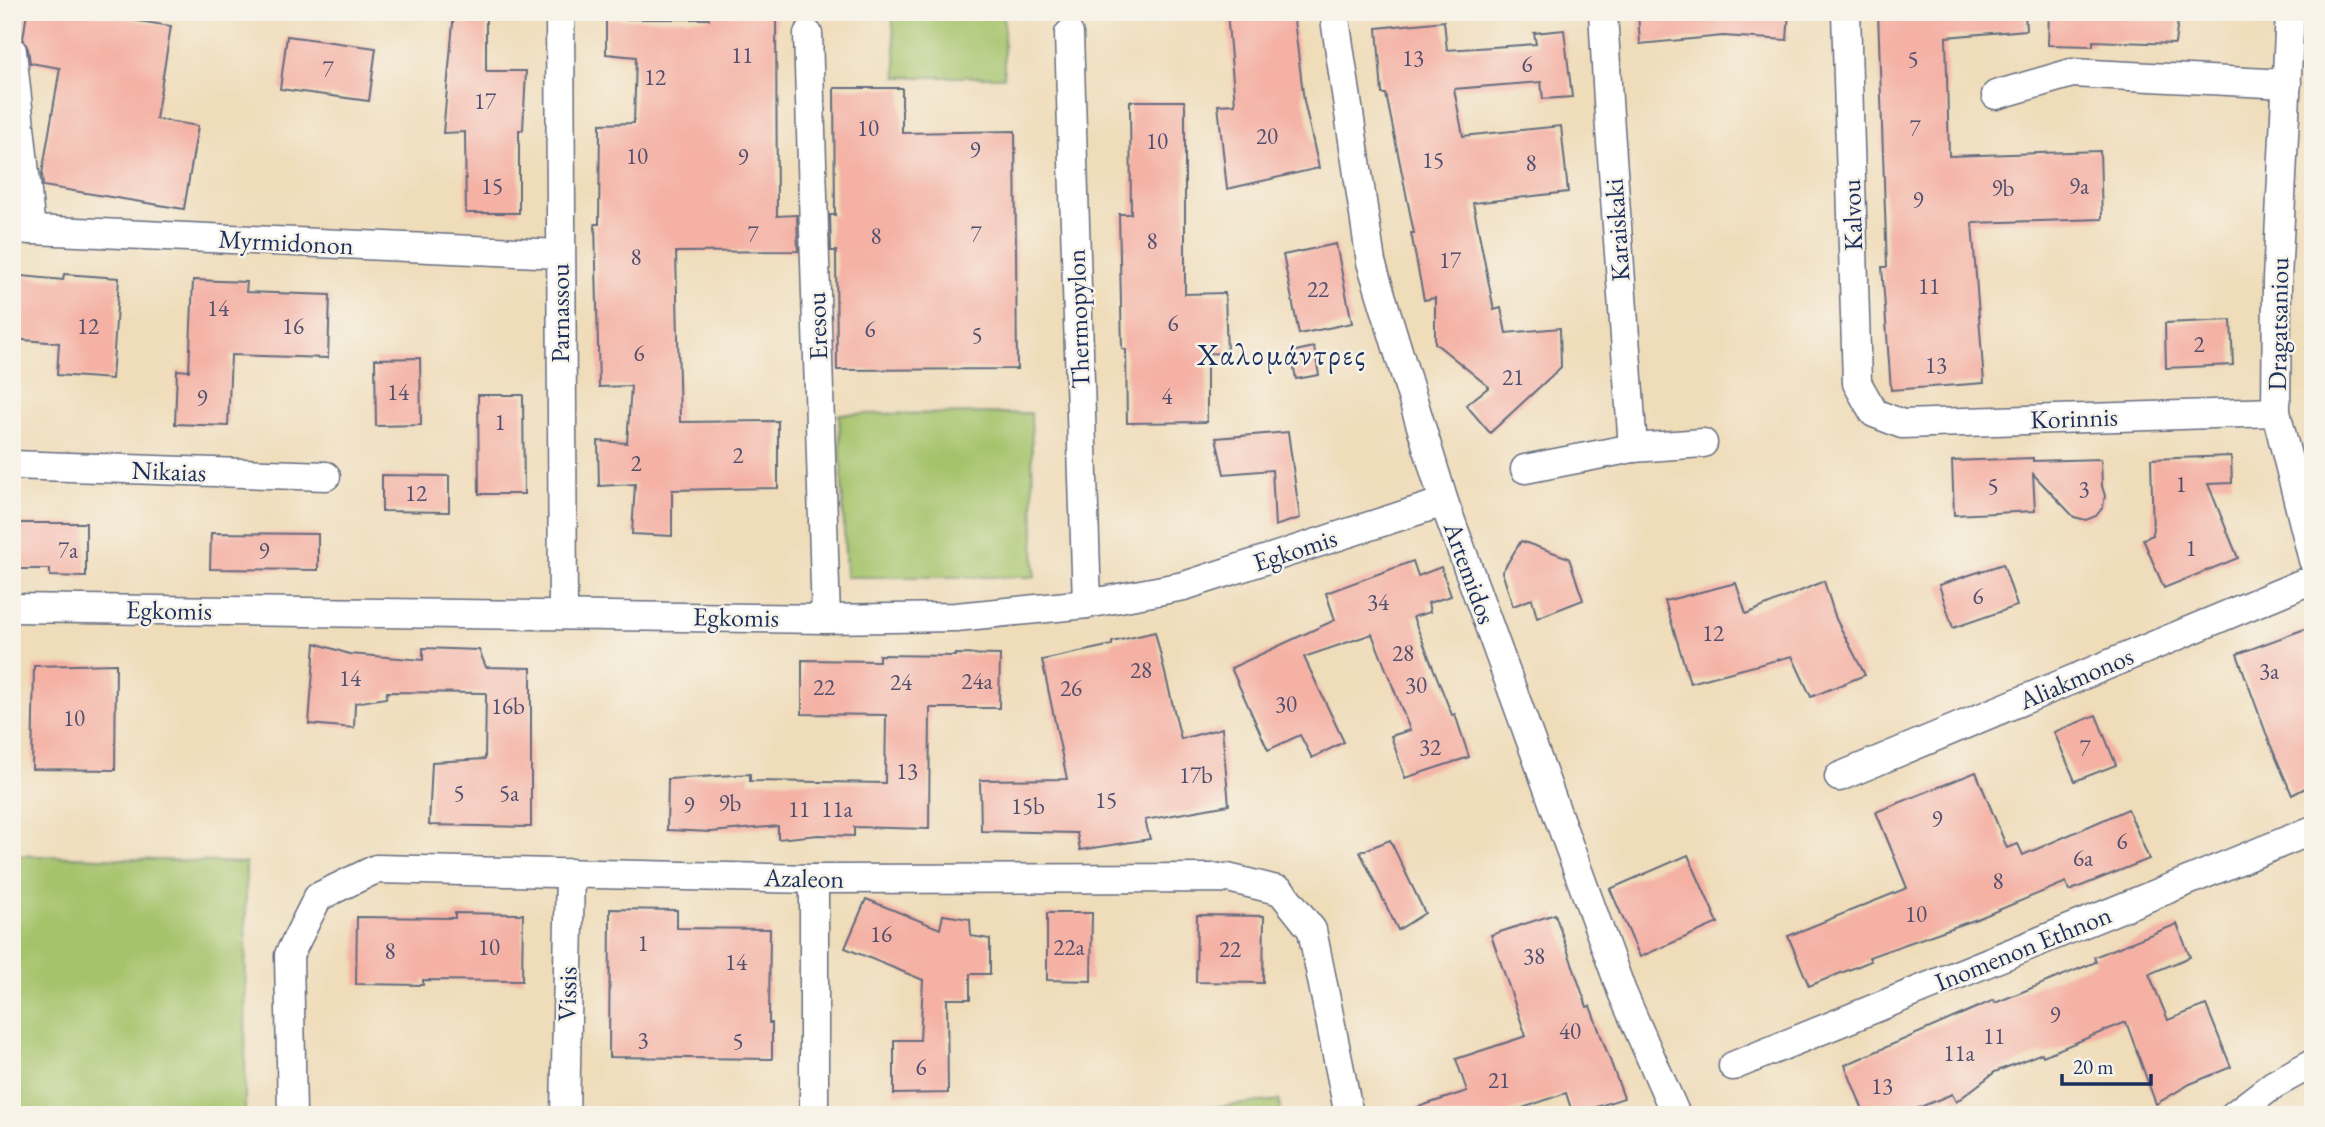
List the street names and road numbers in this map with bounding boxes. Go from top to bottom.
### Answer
street label: Karaiskaki [1596,177,1638,283]
street label: Kalvou [1834,178,1870,251]
street label: Myrmidonon [217,221,355,263]
street label: Thermopylon [1059,248,1097,389]
street label: Dragatsaniou [2260,256,2296,391]
street label: Parnassou [543,263,577,363]
street label: Eresou [799,291,835,361]
street label: Korinnis [2030,399,2118,437]
street label: Nikaias [131,453,207,489]
street label: Artemidos [1436,516,1504,629]
street label: Egkomis [1249,521,1341,579]
street label: Egkomis [126,592,212,628]
street label: Egkomis [693,599,779,635]
street label: Aliakmonos [2013,639,2138,718]
street label: Azaleon [763,860,845,896]
street label: Inomenon Ethnon [1930,897,2116,999]
street label: Vissis [550,966,584,1022]

